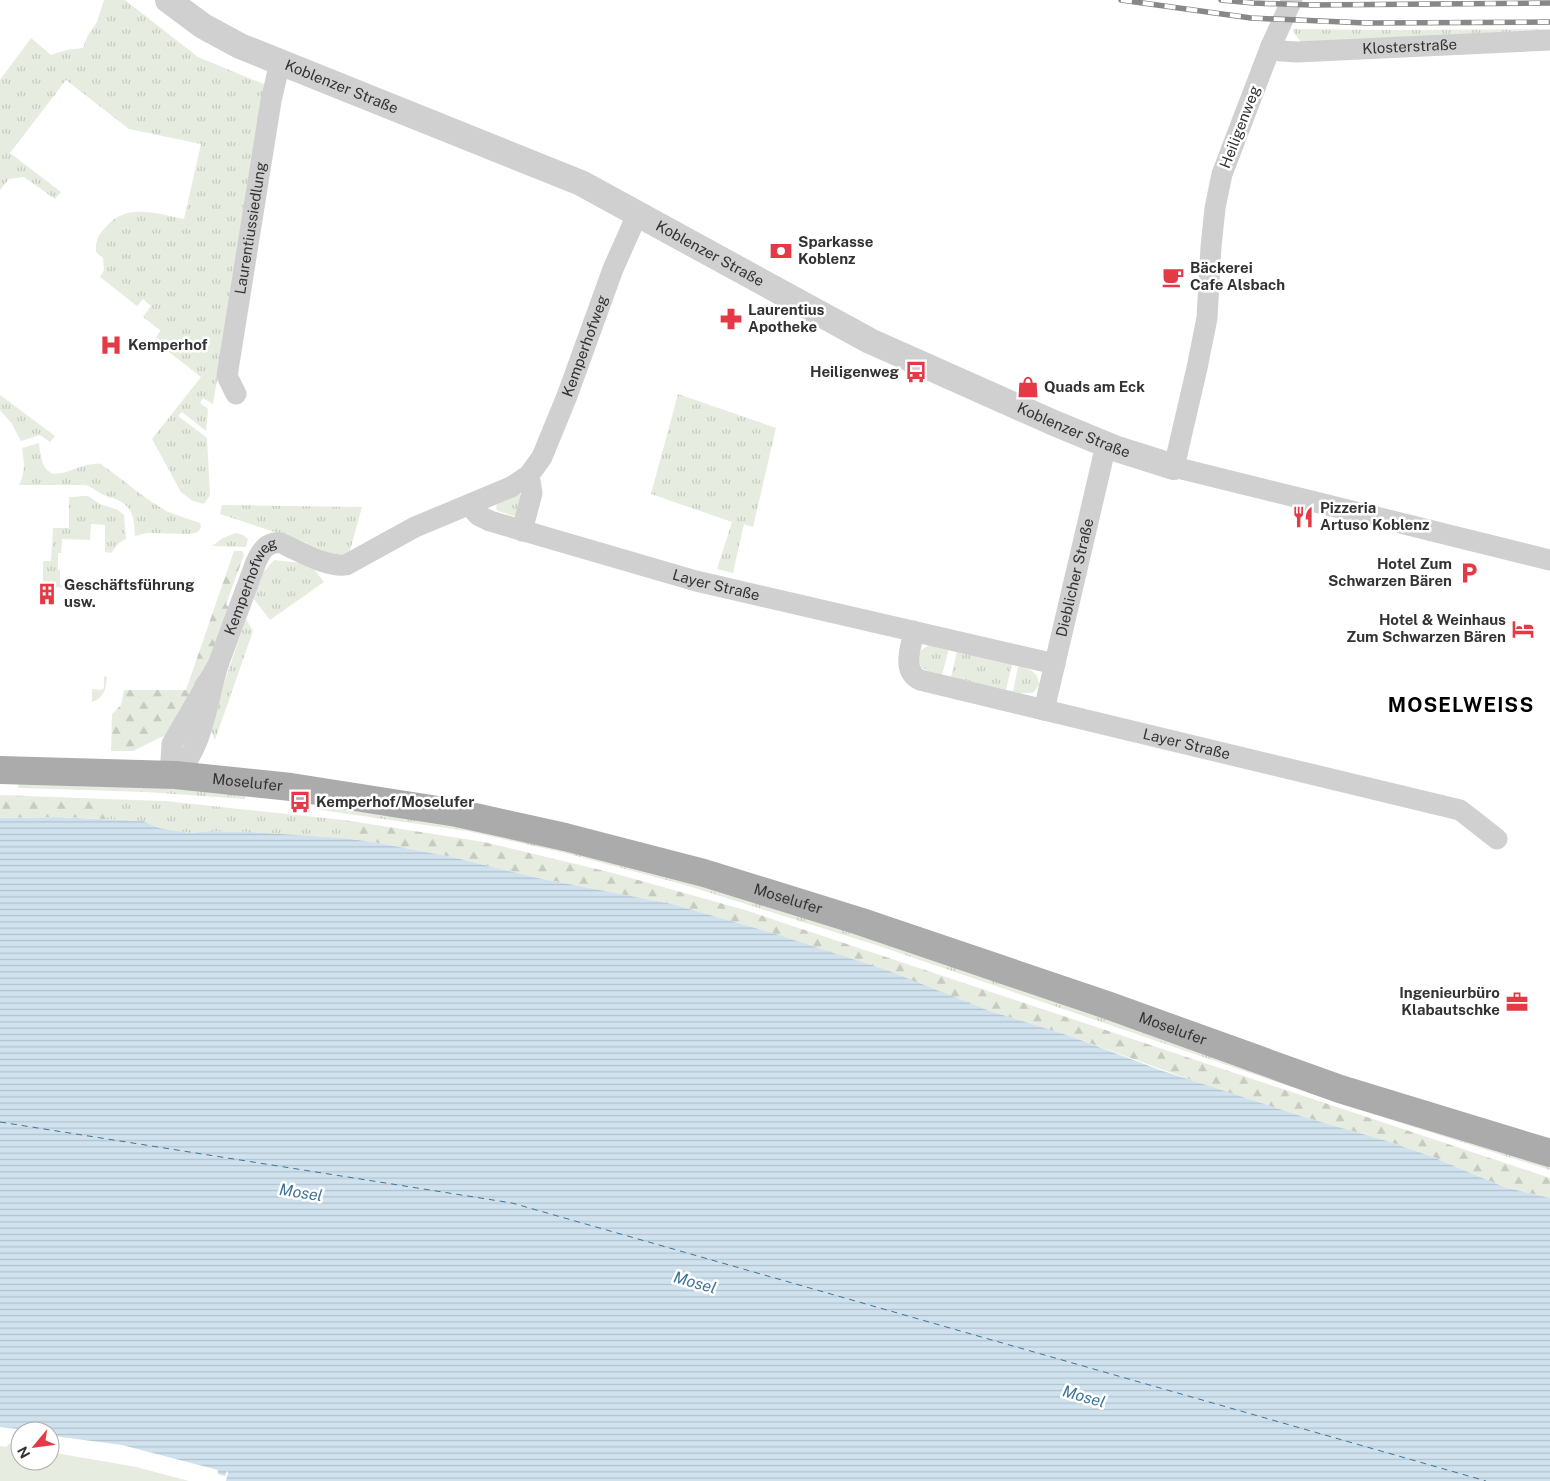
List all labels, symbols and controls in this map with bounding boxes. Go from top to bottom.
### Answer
street label: Klosterstraße [1362,35,1457,57]
street label: Koblenzer Straße [283,56,401,117]
street label: Heiligenweg [1216,83,1263,171]
street label: Laurentiussiedlung [231,160,269,295]
street label: Koblenzer Straße [653,217,767,289]
place label: Sparkasse Koblenz [798,233,873,267]
bank icon: Sparkasse Koblenz [768,238,794,264]
place label: Bäckerei Cafe Alsbach [1190,259,1285,293]
cafe icon: Bäckerei Cafe Alsbach [1160,264,1186,290]
street label: Kemperhofweg [558,293,611,399]
place label: Laurentius Apotheke [748,301,825,335]
pharmacy icon: Laurentius Apotheke [718,306,744,332]
hospital icon: Kemperhof [98,332,124,358]
place label: Kemperhof [128,336,208,353]
bus stop icon: Heiligenweg [903,359,929,385]
place label: Heiligenweg [810,363,900,380]
shop icon: Quads am Eck [1015,374,1041,400]
place label: Quads am Eck [1044,378,1145,395]
street label: Koblenzer Straße [1015,399,1132,461]
place label: Pizzeria Artuso Koblenz [1320,499,1429,533]
restaurant icon: Pizzeria Artuso Koblenz [1290,504,1316,530]
street label: Dieblicher Straße [1052,516,1097,638]
street label: Kemperhofweg [221,534,279,637]
place label: Hotel Zum Schwarzen Bären [1328,555,1452,589]
parking icon: Hotel Zum Schwarzen Bären [1456,560,1482,586]
street label: Layer Straße [671,566,762,603]
place label: Geschäftsführung usw. [64,576,195,610]
building icon: Geschäftsführung usw. [34,581,60,607]
place label: Hotel & Weinhaus Zum Schwarzen Bären [1346,611,1506,645]
hotel icon: Hotel & Weinhaus Zum Schwarzen Bären [1510,616,1536,642]
district label: MOSELWEISS [1388,693,1534,717]
street label: Layer Straße [1141,725,1232,762]
street label: Moselufer [211,770,284,794]
bus stop icon: Kemperhof/Moselufer [287,789,313,815]
place label: Kemperhof/Moselufer [316,793,474,810]
street label: Moselufer [752,880,825,917]
place label: Ingenieurbüro Klabautschke [1399,984,1500,1018]
office icon: Ingenieurbüro Klabautschke [1504,989,1530,1015]
street label: Moselufer [1137,1008,1209,1048]
water label: Mosel [278,1180,324,1205]
water label: Mosel [671,1267,718,1298]
water label: Mosel [1060,1381,1107,1412]
north arrow [10,1421,60,1471]
text: N [14,1444,33,1461]

